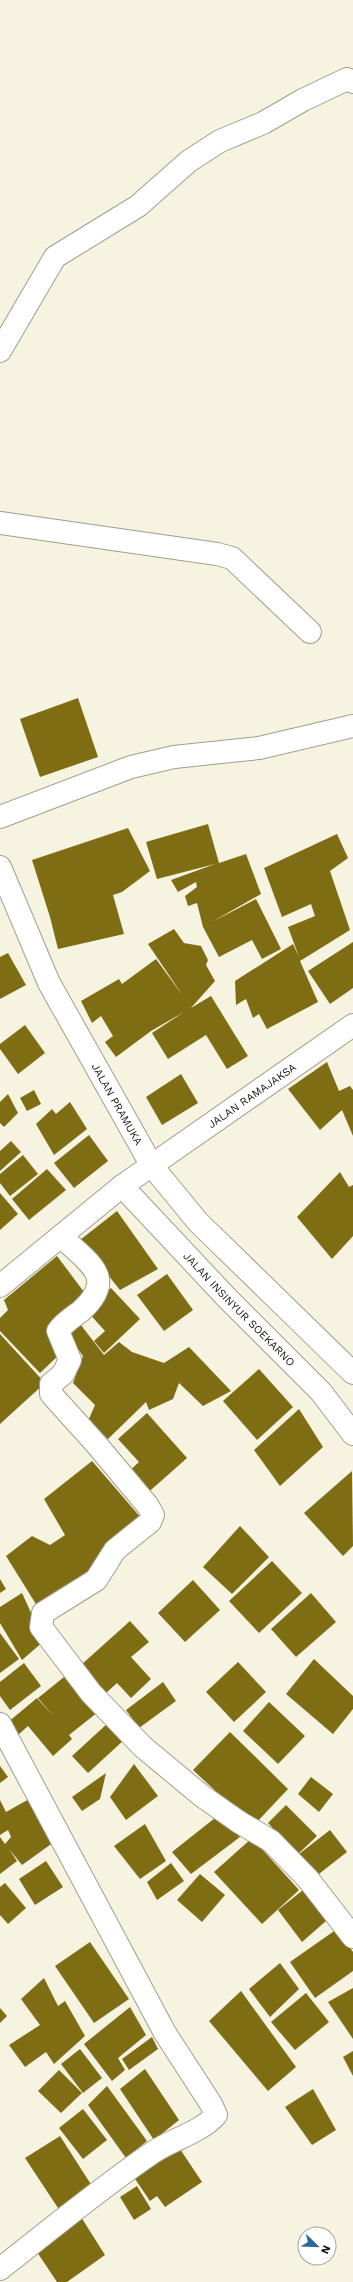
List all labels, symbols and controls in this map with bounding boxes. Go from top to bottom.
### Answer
street label: JALAN RAMAJAKSA [205,1060,298,1131]
street label: JALAN PRAMUKA [89,1061,145,1147]
street label: JALAN INSINYUR SOEKARNO [181,1249,298,1369]
north arrow [297,2226,337,2266]
text: N [318,2243,333,2256]

